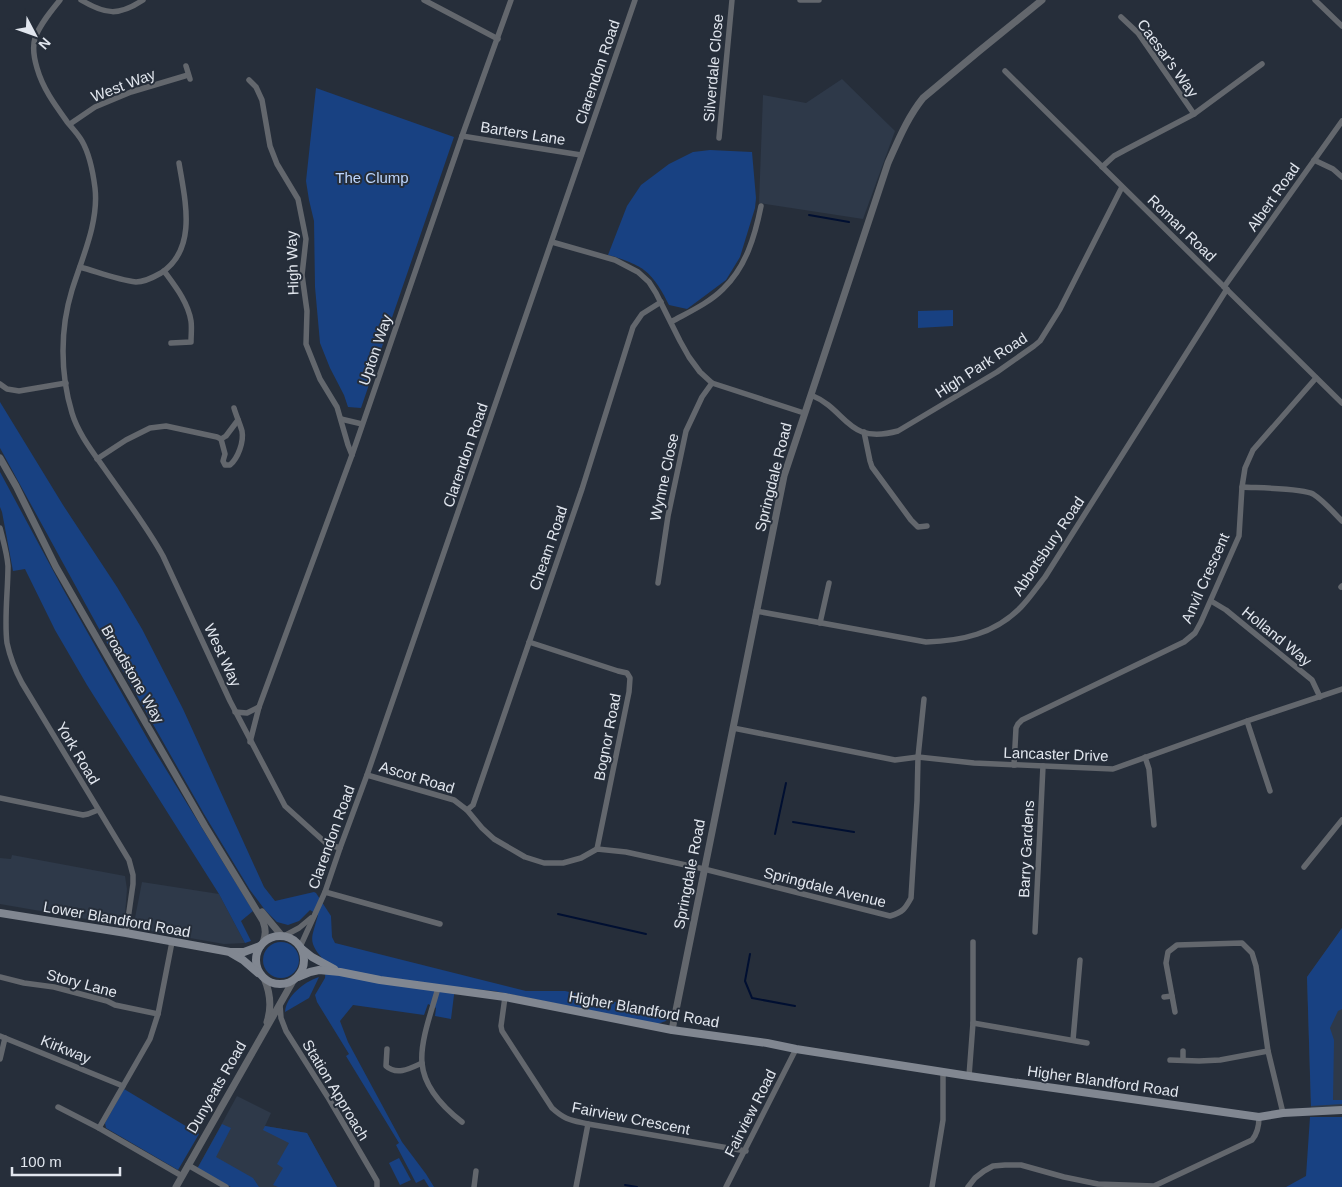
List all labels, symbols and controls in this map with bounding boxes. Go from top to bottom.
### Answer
north arrow [10,10,60,60]
street label: Silverdale Close [700,13,726,123]
street label: Caesar's Way [1134,16,1202,101]
street label: Clarendon Road [571,18,623,126]
text: N [35,34,54,53]
street label: West Way [88,65,158,105]
street label: Barters Lane [479,118,567,148]
street label: Albert Road [1243,160,1303,234]
park label: The Clump [335,169,409,186]
street label: Roman Road [1144,191,1220,265]
street label: High Way [282,230,302,296]
street label: Upton Way [355,312,395,388]
street label: High Park Road [932,329,1030,401]
street label: Clarendon Road [439,401,491,509]
street label: Springdale Road [751,421,795,533]
street label: Wynne Close [646,432,682,522]
street label: Abbotsbury Road [1009,493,1087,599]
street label: Cheam Road [526,503,570,593]
street label: Anvil Crescent [1178,530,1233,626]
street label: Holland Way [1239,603,1316,669]
street label: West Way [201,621,245,690]
street label: Broadstone Way [98,622,168,726]
street label: Bognor Road [590,692,624,782]
street label: York Road [53,719,103,787]
street label: Lancaster Drive [1003,744,1109,764]
street label: Ascot Road [377,758,457,796]
street label: Clarendon Road [304,783,358,891]
street label: Barry Gardens [1015,800,1037,898]
street label: Springdale Road [670,818,708,930]
street label: Springdale Avenue [762,864,888,910]
street label: Lower Blandford Road [42,898,192,940]
street label: Story Lane [45,965,119,1001]
street label: Higher Blandford Road [567,987,721,1031]
street label: Kirkway [38,1031,94,1067]
street label: Station Approach [299,1037,373,1143]
street label: Dunyeats Road [183,1038,249,1136]
street label: Higher Blandford Road [1026,1062,1180,1100]
street label: Fairview Road [721,1066,779,1160]
street label: Fairview Crescent [570,1098,692,1138]
scale bar [12,1144,120,1176]
text: 100 m [20,1153,62,1170]

